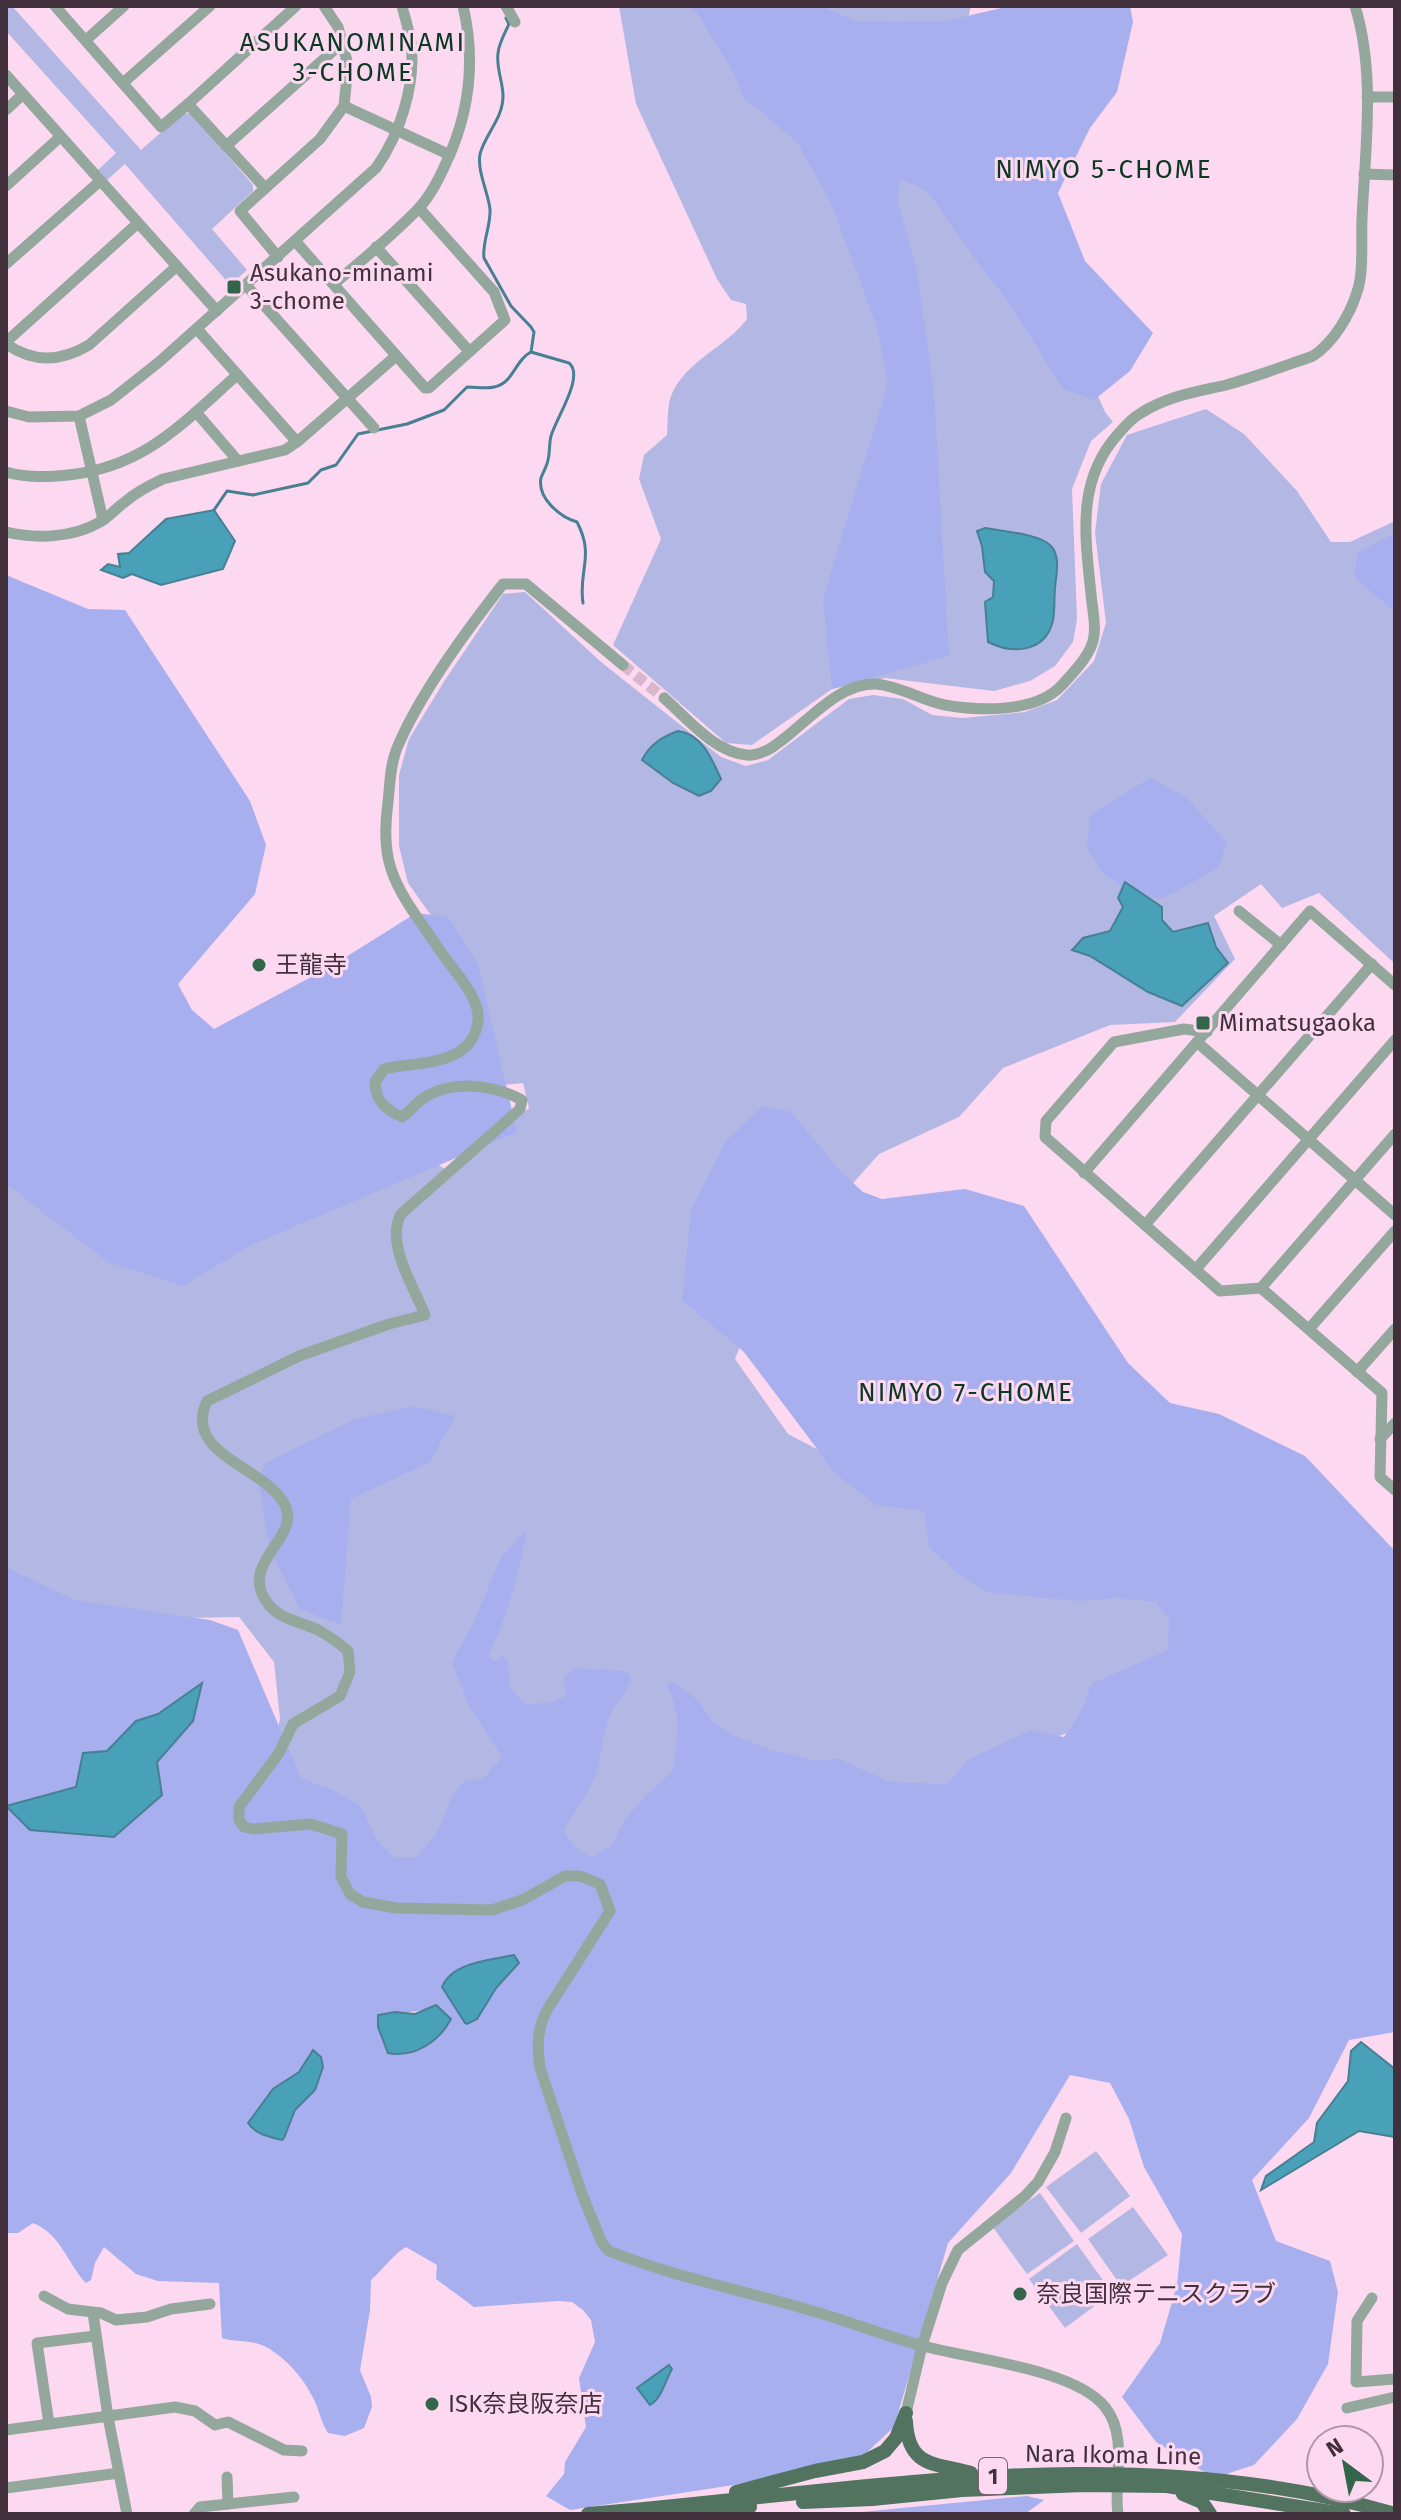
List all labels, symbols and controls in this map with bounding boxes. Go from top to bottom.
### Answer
district label: ASUKANOMINAMI 3-CHOME [240,27,466,88]
district label: NIMYO 5-CHOME [995,154,1213,185]
place label: Asukano-minami 3-chome [250,259,433,315]
marker: Asukano-minami 3-chome [225,278,243,296]
place label: 王龍寺 [275,951,347,979]
marker: 王龍寺 [250,956,268,974]
place label: Mimatsugaoka [1219,1009,1376,1037]
marker: Mimatsugaoka [1194,1014,1212,1032]
district label: NIMYO 7-CHOME [858,1377,1074,1408]
place label: 奈良国際テニスクラブ [1036,2280,1276,2308]
marker: 奈良国際テニスクラブ [1011,2285,1029,2303]
place label: ISK奈良阪奈店 [448,2390,602,2418]
marker: ISK奈良阪奈店 [423,2395,441,2413]
north arrow [1305,2424,1385,2504]
text: N [1321,2432,1348,2463]
street label: Nara Ikoma Line [1025,2439,1201,2471]
road number: 1 [979,2458,1007,2494]

